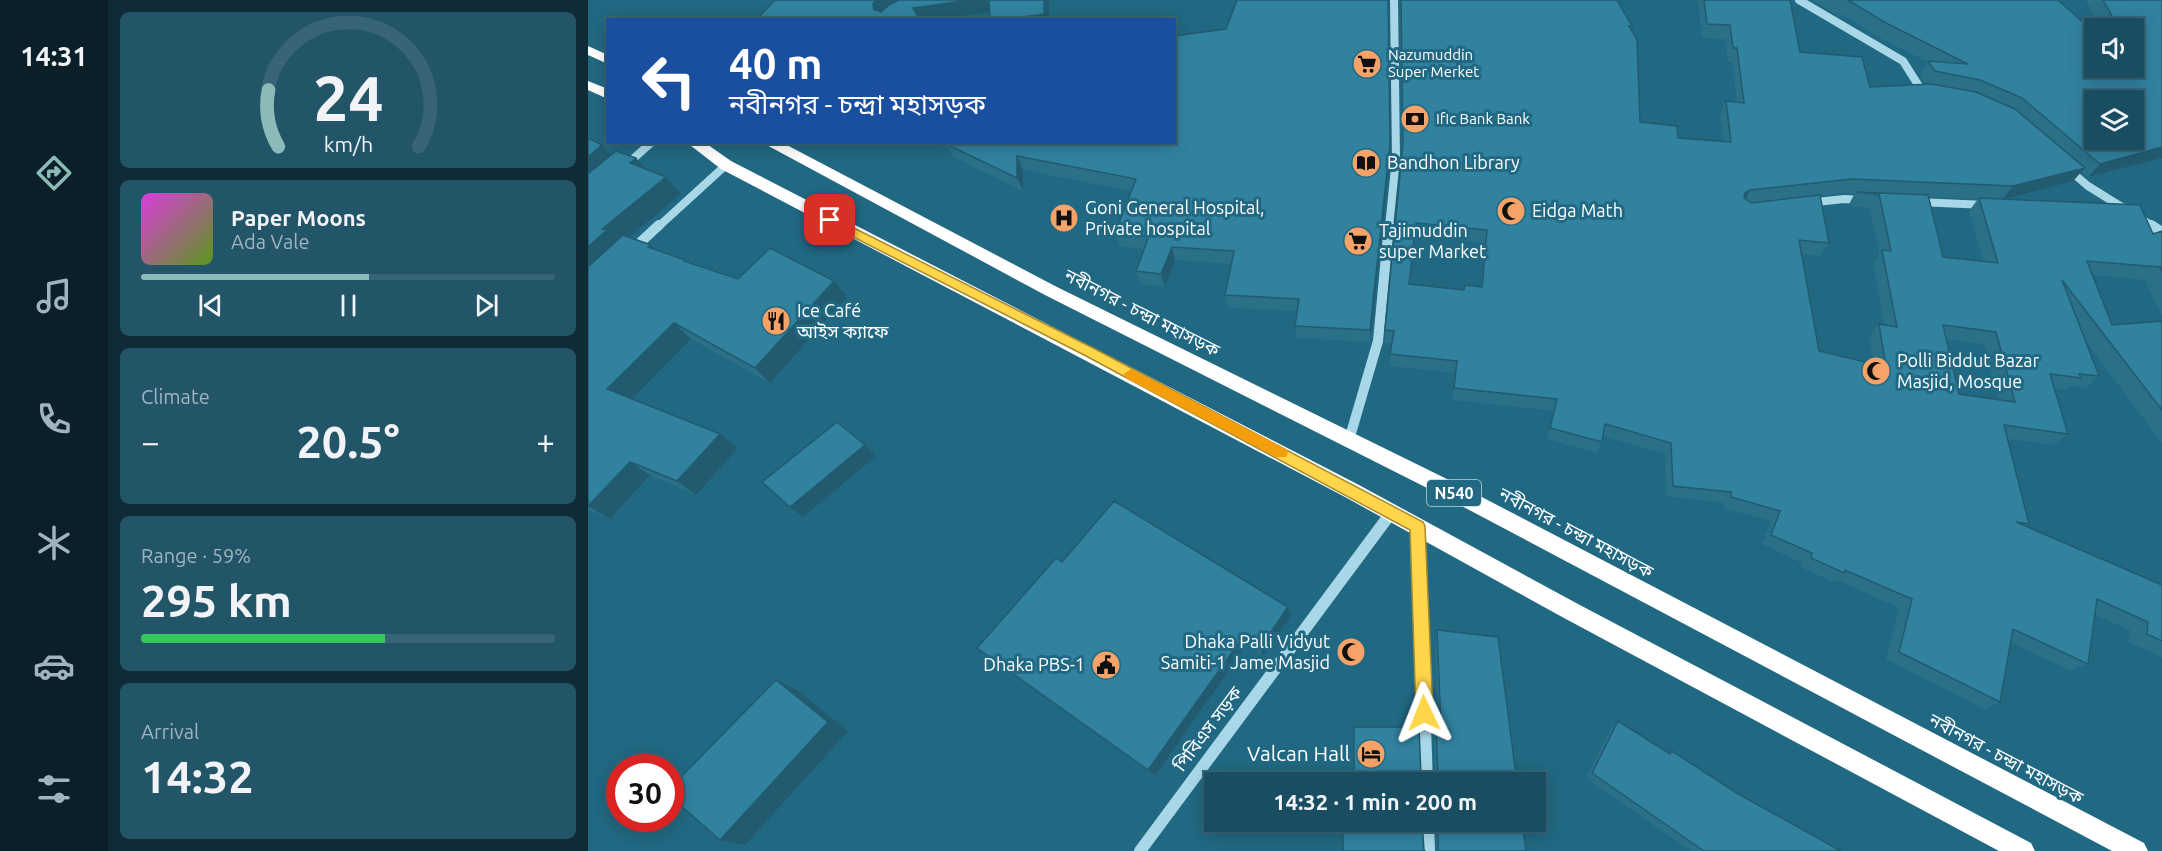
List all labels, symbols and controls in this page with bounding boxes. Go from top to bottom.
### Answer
map controls [2084,18,2144,150]
button: sound [2084,18,2144,78]
text: 40 m [729,40,823,87]
text: 14:31 [20,41,88,71]
icon: left [630,42,708,120]
place label: Nazumuddin Super Merket [1388,46,1479,80]
supermarket icon: Nazumuddin Super Merket [1351,48,1383,80]
text: 24 [313,63,383,133]
text: নবীনগর - চন্দ্রা মহাসড়ক [729,89,986,119]
button: layers [2084,90,2144,150]
bank icon: Ific Bank Bank [1399,103,1431,135]
place label: Ific Bank Bank [1436,110,1530,127]
text: km/h [323,132,373,156]
library icon: Bandhon Library [1350,147,1382,179]
icon: directions [33,152,75,194]
place label: Bandhon Library [1387,152,1520,172]
pin [804,194,855,245]
mosque icon: Eidga Math [1495,195,1527,227]
place label: Goni General Hospital, Private hospital [1085,197,1265,238]
place label: Eidga Math [1532,200,1623,220]
hospital icon: Goni General Hospital, Private hospital [1048,202,1080,234]
icon: arrive [813,203,846,236]
text: Paper Moons [231,205,366,230]
place label: Tajimuddin super Market [1379,220,1486,261]
supermarket icon: Tajimuddin super Market [1342,225,1374,257]
text: Ada Vale [231,230,309,253]
street label: নবীনগর - চন্দ্রা মহাসড়ক [1061,264,1224,360]
icon: music [33,275,75,317]
icon: previous [194,289,227,322]
icon: pause [332,289,365,322]
icon: next [470,289,503,322]
place label: Ice Café আইস ক্যাফে [796,300,889,341]
restaurant icon: Ice Café আইস ক্যাফে [760,305,792,337]
place label: Polli Biddut Bazar Masjid, Mosque [1897,350,2040,391]
mosque icon: Polli Biddut Bazar Masjid, Mosque [1860,355,1892,387]
text: Climate [141,385,210,408]
icon: phone [33,398,75,440]
text: 20.5° [296,416,400,467]
text: − [141,423,160,460]
text: + [536,423,555,460]
road number: N540 [1427,480,1481,506]
street label: নবীনগর - চন্দ্রা মহাসড়ক [1495,483,1657,581]
icon: climate [33,522,75,564]
text: Range · 59% [141,544,251,567]
text: 295 km [141,575,292,626]
place label: Dhaka Palli Vidyut Samiti-1 Jame Masjid [1161,631,1330,672]
mosque icon: Dhaka Palli Vidyut Samiti-1 Jame Masjid [1335,636,1367,668]
icon: car [33,645,75,687]
public building icon: Dhaka PBS-1 [1090,649,1122,681]
place label: Dhaka PBS-1 [983,654,1085,674]
position arrow [1392,681,1456,745]
street label: পিবিএস সড়ক [1168,682,1246,775]
street label: নবীনগর - চন্দ্রা মহাসড়ক [1925,709,2087,807]
text: Arrival [141,720,199,743]
hotel icon: Valcan Hall [1355,738,1387,770]
place label: Valcan Hall [1247,741,1350,765]
text: 14:32 [141,751,254,802]
speed limit sign: 30 [606,754,684,832]
icon: filters [33,768,75,810]
text: 14:32 · 1 min · 200 m [1273,789,1477,814]

